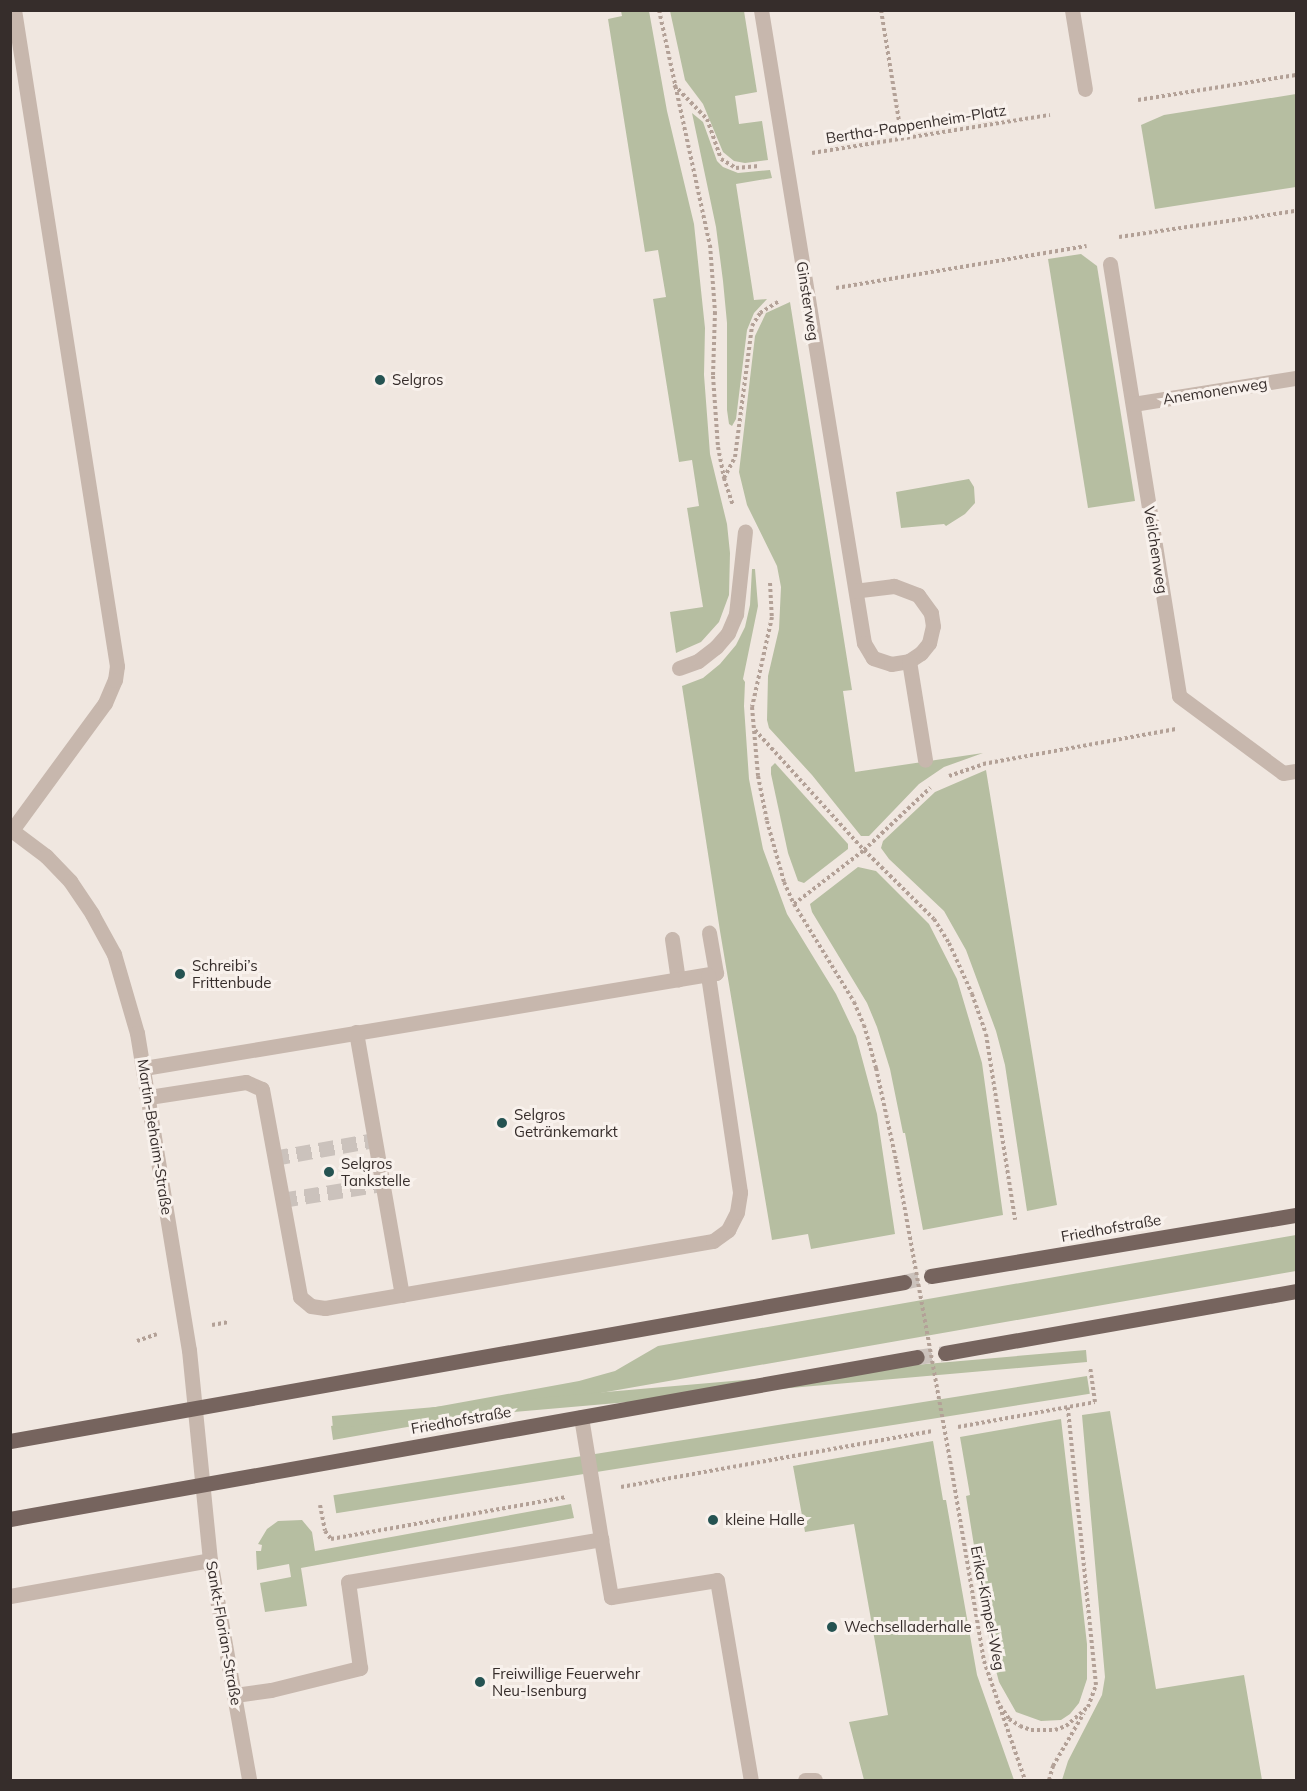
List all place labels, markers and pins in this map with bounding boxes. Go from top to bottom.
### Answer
place label: Selgros [392,371,443,389]
marker: Selgros [373,373,387,387]
place label: Schreibi’s Frittenbude [192,956,271,991]
marker: Schreibi’s Frittenbude [173,967,187,981]
place label: Selgros Getränkemarkt [514,1105,618,1140]
marker: Selgros Getränkemarkt [495,1116,509,1130]
place label: Selgros Tankstelle [341,1154,410,1189]
marker: Selgros Tankstelle [322,1165,336,1179]
place label: kleine Halle [725,1511,805,1529]
marker: kleine Halle [706,1513,720,1527]
place label: Wechselladerhalle [844,1618,972,1636]
marker: Wechselladerhalle [825,1620,839,1634]
place label: Freiwillige Feuerwehr Neu-Isenburg [492,1664,640,1699]
marker: Freiwillige Feuerwehr Neu-Isenburg [473,1675,487,1689]

